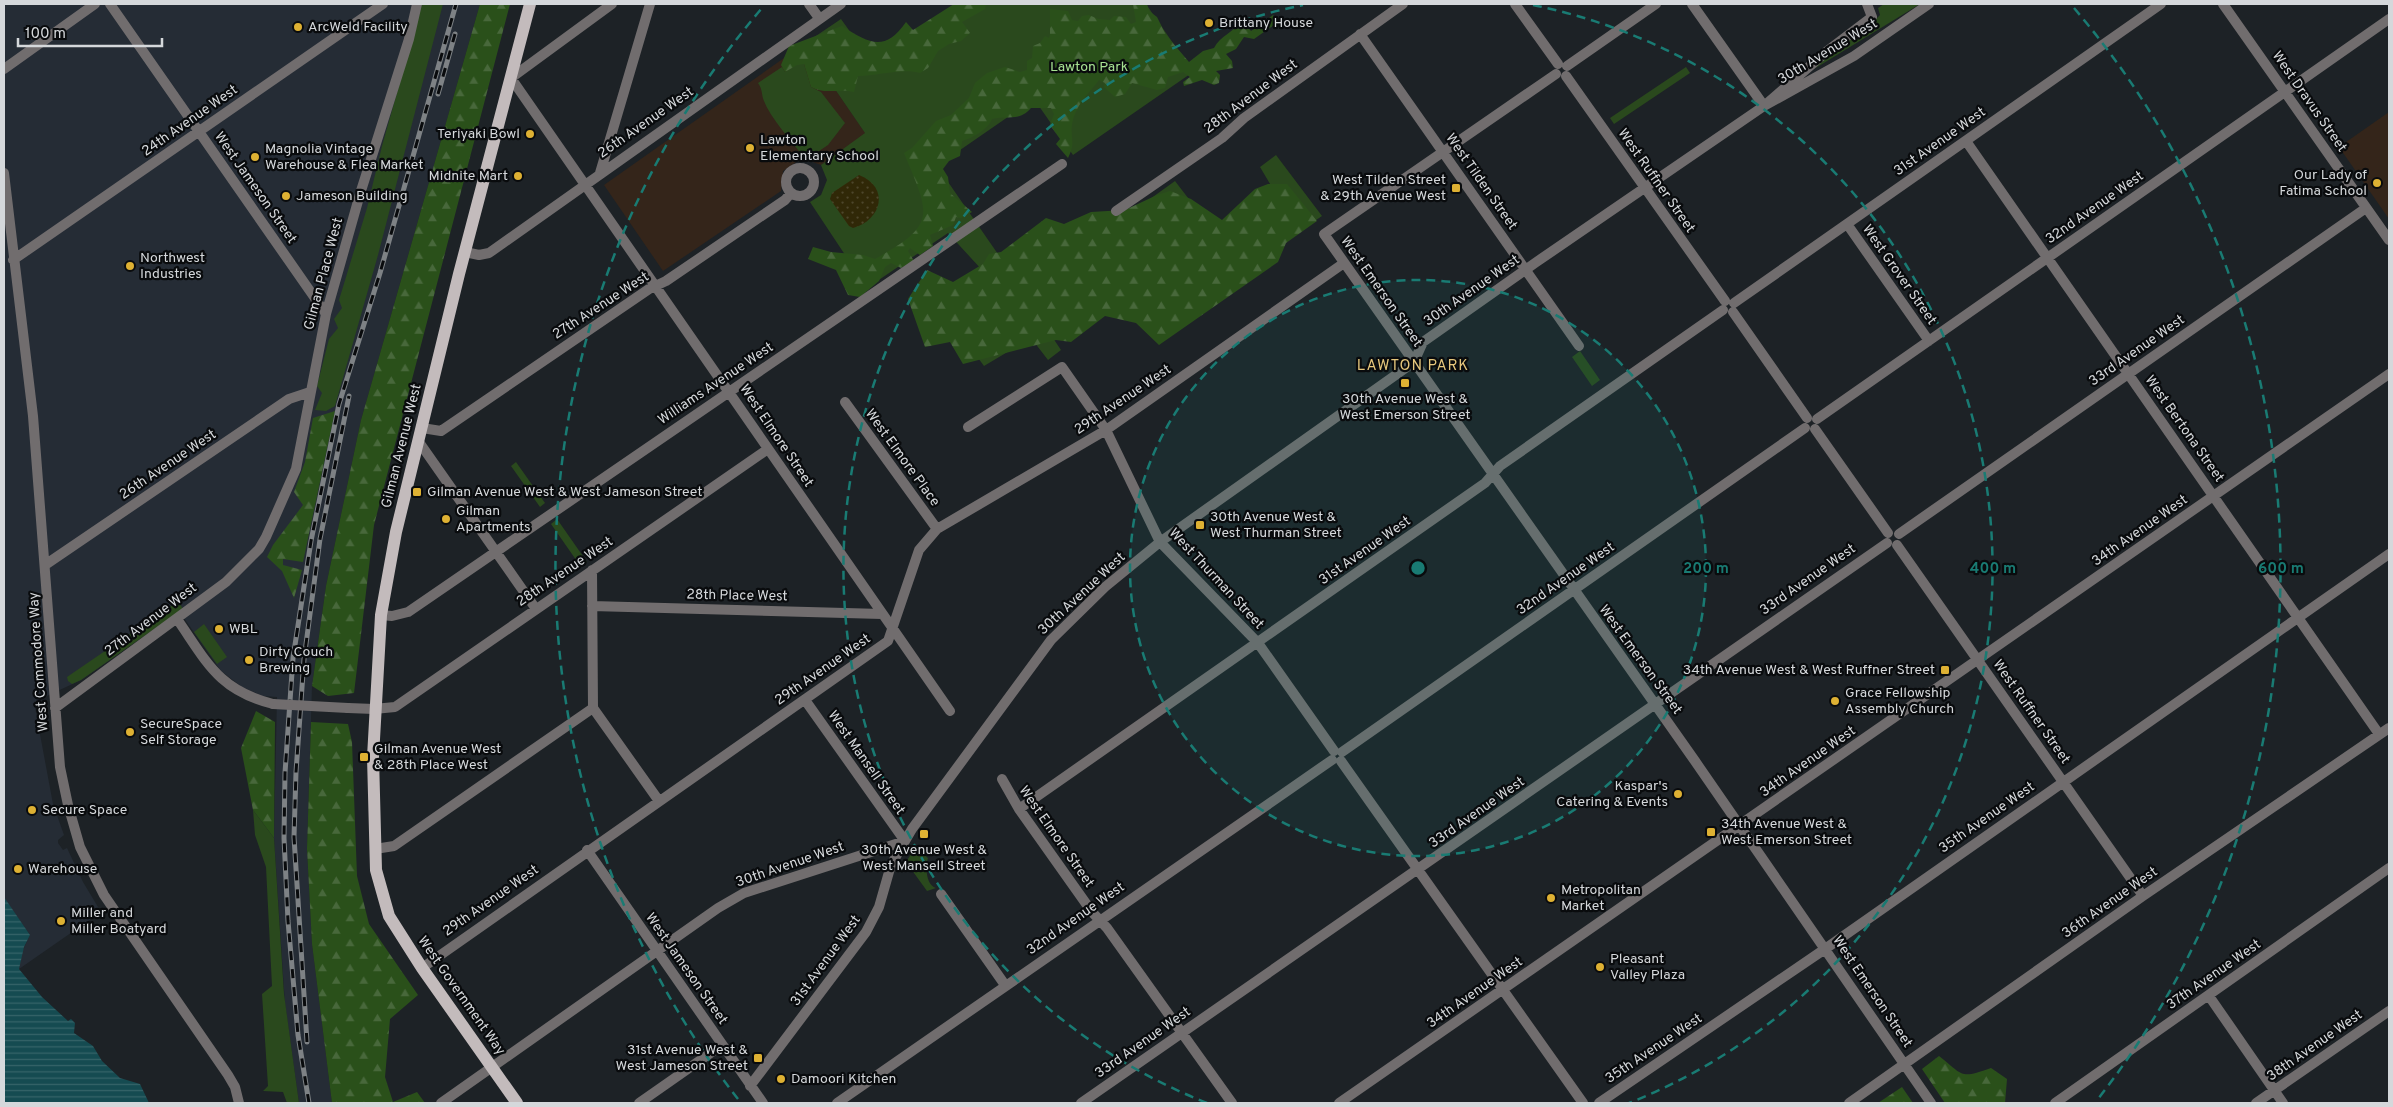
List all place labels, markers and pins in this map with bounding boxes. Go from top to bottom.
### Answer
place label: Brittany House [1219,15,1313,32]
marker: Brittany House [1203,17,1215,29]
place label: ArcWeld Facility [308,19,408,36]
marker: ArcWeld Facility [292,21,304,33]
place label: Teriyaki Bowl [437,126,520,143]
marker: Teriyaki Bowl [524,128,536,140]
place label: Lawton Elementary School [760,132,879,165]
place label: Magnolia Vintage Warehouse & Flea Market [265,141,424,174]
marker: Lawton Elementary School [744,142,756,154]
marker: Magnolia Vintage Warehouse & Flea Market [249,151,261,163]
place label: Our Lady of Fatima School [2279,167,2367,200]
place label: Midnite Mart [429,168,508,185]
marker: Midnite Mart [512,170,524,182]
place label: West Tilden Street & 29th Avenue West [1320,172,1446,205]
marker: Our Lady of Fatima School [2371,177,2383,189]
marker: West Tilden Street & 29th Avenue West [1450,182,1462,194]
place label: Jameson Building [296,188,408,205]
marker: Jameson Building [280,190,292,202]
place label: Northwest Industries [140,250,205,283]
marker: Northwest Industries [124,260,136,272]
marker: 30th Avenue West & West Emerson Street [1399,377,1411,389]
place label: 30th Avenue West & West Emerson Street [1339,391,1471,424]
place label: Gilman Avenue West & West Jameson Street [427,484,703,501]
marker: Gilman Avenue West & West Jameson Street [411,486,423,498]
place label: Gilman Apartments [456,503,531,536]
place label: 30th Avenue West & West Thurman Street [1210,509,1342,542]
marker: Gilman Apartments [440,513,452,525]
marker: 30th Avenue West & West Thurman Street [1194,519,1206,531]
centre of rings [1409,559,1427,577]
place label: WBL [229,621,258,638]
marker: WBL [213,623,225,635]
place label: Dirty Couch Brewing [259,644,333,677]
marker: Dirty Couch Brewing [243,654,255,666]
place label: 34th Avenue West & West Ruffner Street [1683,662,1935,679]
marker: 34th Avenue West & West Ruffner Street [1939,664,1951,676]
place label: Grace Fellowship Assembly Church [1845,685,1954,718]
marker: Grace Fellowship Assembly Church [1829,695,1841,707]
place label: SecureSpace Self Storage [140,716,222,749]
marker: SecureSpace Self Storage [124,726,136,738]
place label: Gilman Avenue West & 28th Place West [374,741,501,774]
marker: Gilman Avenue West & 28th Place West [358,751,370,763]
place label: Kaspar's Catering & Events [1556,778,1668,811]
marker: Kaspar's Catering & Events [1672,788,1684,800]
place label: Secure Space [42,802,127,819]
marker: Secure Space [26,804,38,816]
place label: 34th Avenue West & West Emerson Street [1721,816,1852,849]
marker: 34th Avenue West & West Emerson Street [1705,826,1717,838]
marker: 30th Avenue West & West Mansell Street [918,828,930,840]
place label: 30th Avenue West & West Mansell Street [861,842,988,875]
place label: Warehouse [28,861,97,878]
marker: Warehouse [12,863,24,875]
place label: Metropolitan Market [1561,882,1641,915]
marker: Metropolitan Market [1545,892,1557,904]
place label: Miller and Miller Boatyard [71,905,167,938]
marker: Miller and Miller Boatyard [55,915,67,927]
place label: Pleasant Valley Plaza [1610,951,1685,984]
marker: Pleasant Valley Plaza [1594,961,1606,973]
place label: 31st Avenue West & West Jameson Street [616,1042,749,1075]
marker: 31st Avenue West & West Jameson Street [752,1052,764,1064]
place label: Damoori Kitchen [791,1071,897,1088]
marker: Damoori Kitchen [775,1073,787,1085]

